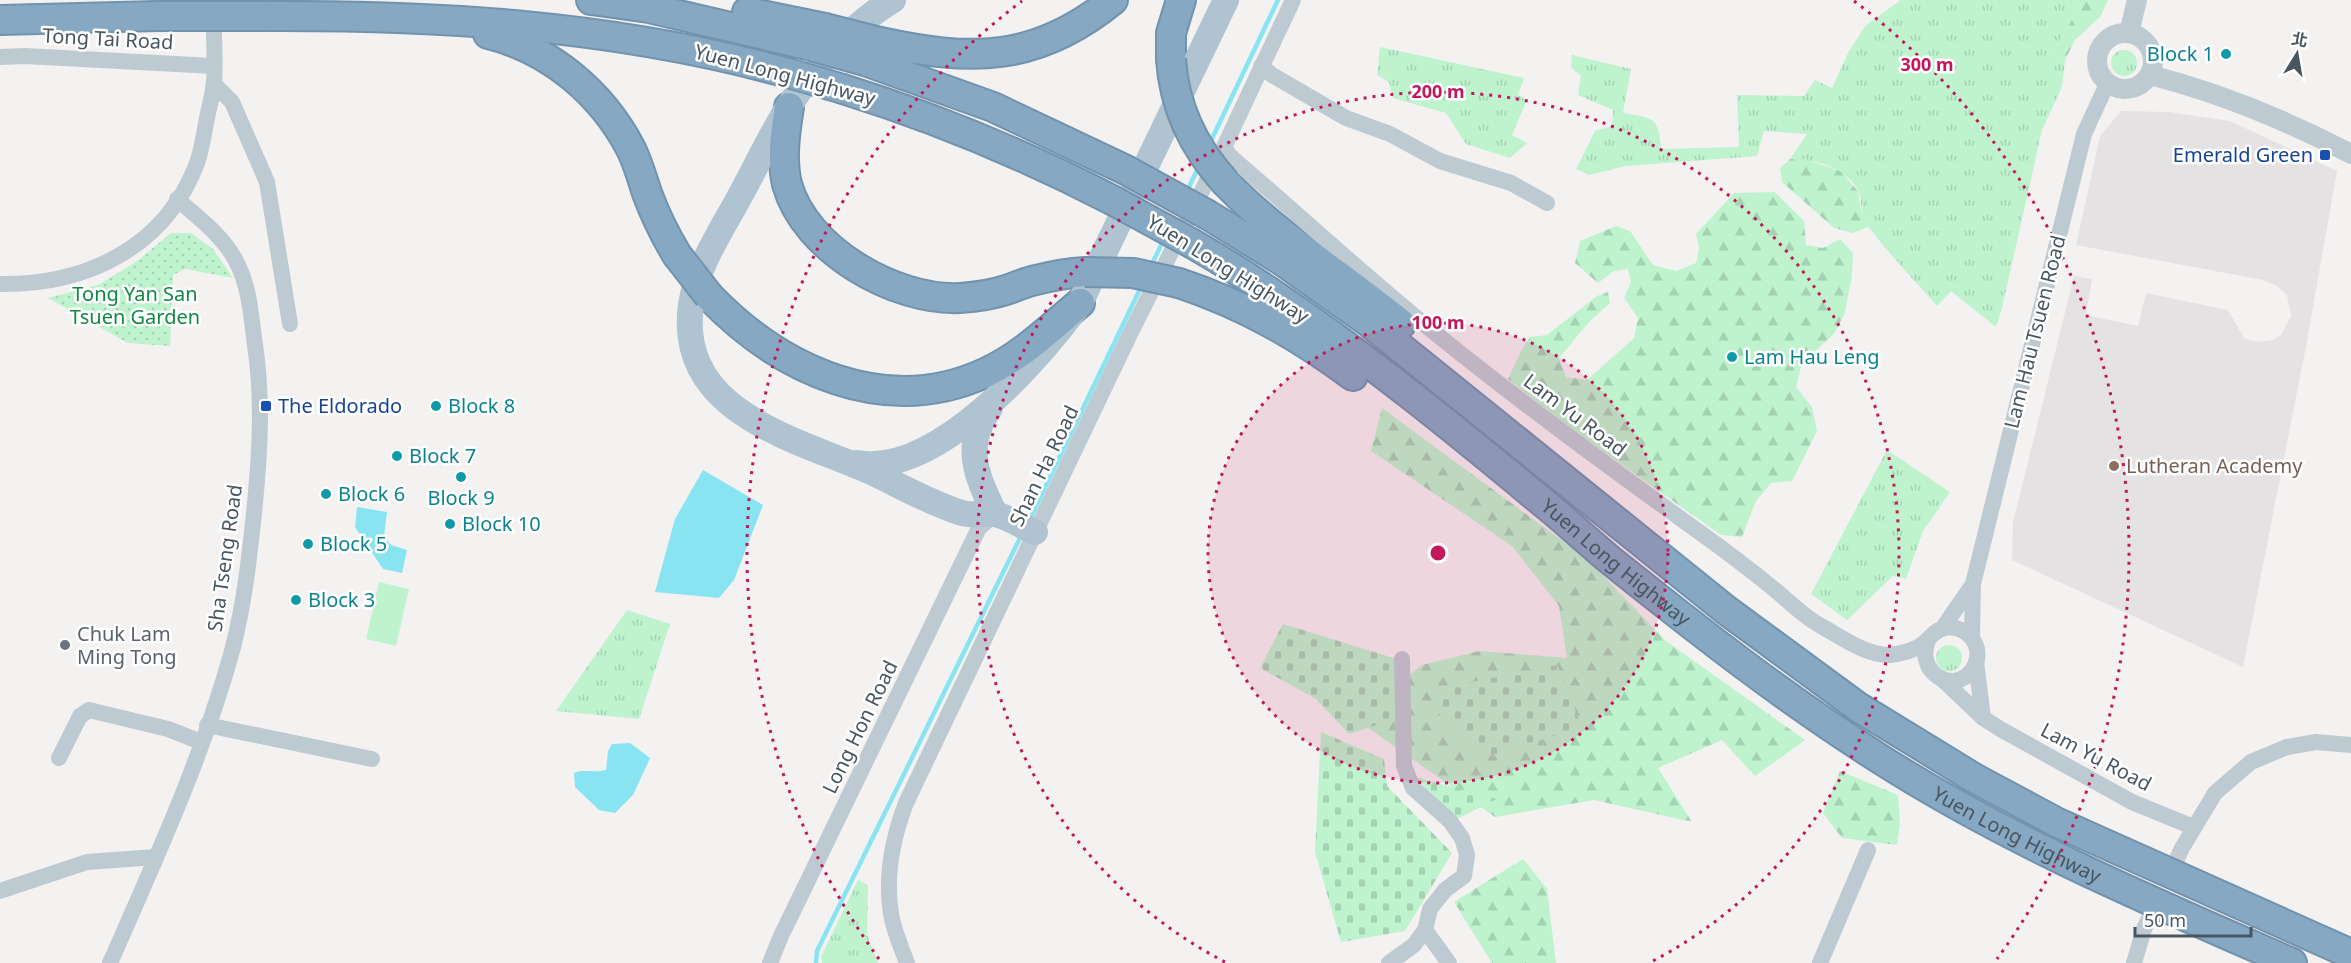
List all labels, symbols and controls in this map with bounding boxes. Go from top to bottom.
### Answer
street label: Tong Tai Road [42,22,174,55]
north arrow [2267,24,2327,84]
text: 北 [2290,27,2310,52]
street label: Yuen Long Highway [692,37,879,112]
place label: Block 1 [2147,40,2214,67]
marker: Block 1 [2219,47,2233,61]
text: 300 m [1900,52,1954,76]
text: 200 m [1411,79,1465,103]
place label: Emerald Green [2173,141,2313,168]
marker: Emerald Green [2318,148,2332,162]
street label: Yuen Long Highway [1142,208,1315,330]
street label: Lam Hau Tsuen Road [1997,233,2072,431]
park label: Tong Yan San Tsuen Garden [70,280,200,330]
text: 100 m [1411,310,1465,334]
place label: Lam Hau Leng [1744,343,1880,370]
marker: Lam Hau Leng [1725,350,1739,364]
street label: Lam Yu Road [1518,367,1632,462]
place label: The Eldorado [278,392,402,419]
place label: Block 8 [448,392,515,419]
marker: The Eldorado [259,399,273,413]
marker: Block 8 [429,399,443,413]
street label: Shan Ha Road [1003,401,1084,531]
place label: Block 7 [409,442,476,469]
marker: Block 7 [390,449,404,463]
place label: Lutheran Academy [2126,452,2303,479]
marker: Lutheran Academy [2107,459,2121,473]
marker: Block 9 [454,470,468,484]
place label: Block 6 [338,480,405,507]
street label: Sha Tseng Road [201,483,248,633]
place label: Block 9 [427,484,495,511]
marker: Block 6 [319,487,333,501]
street label: Yuen Long Highway [1536,492,1697,632]
place label: Block 10 [462,510,541,537]
marker: Block 10 [443,517,457,531]
place label: Block 5 [320,530,387,557]
marker: Block 5 [301,537,315,551]
centre of rings [1428,543,1448,563]
place label: Block 3 [308,586,375,613]
marker: Block 3 [289,593,303,607]
place label: Chuk Lam Ming Tong [77,620,177,670]
marker: Chuk Lam Ming Tong [58,638,72,652]
street label: Long Hon Road [816,656,903,798]
street label: Lam Yu Road [2036,716,2156,797]
street label: Yuen Long Highway [1928,780,2106,889]
scale bar [2135,900,2250,938]
text: 50 m [2144,908,2186,932]

